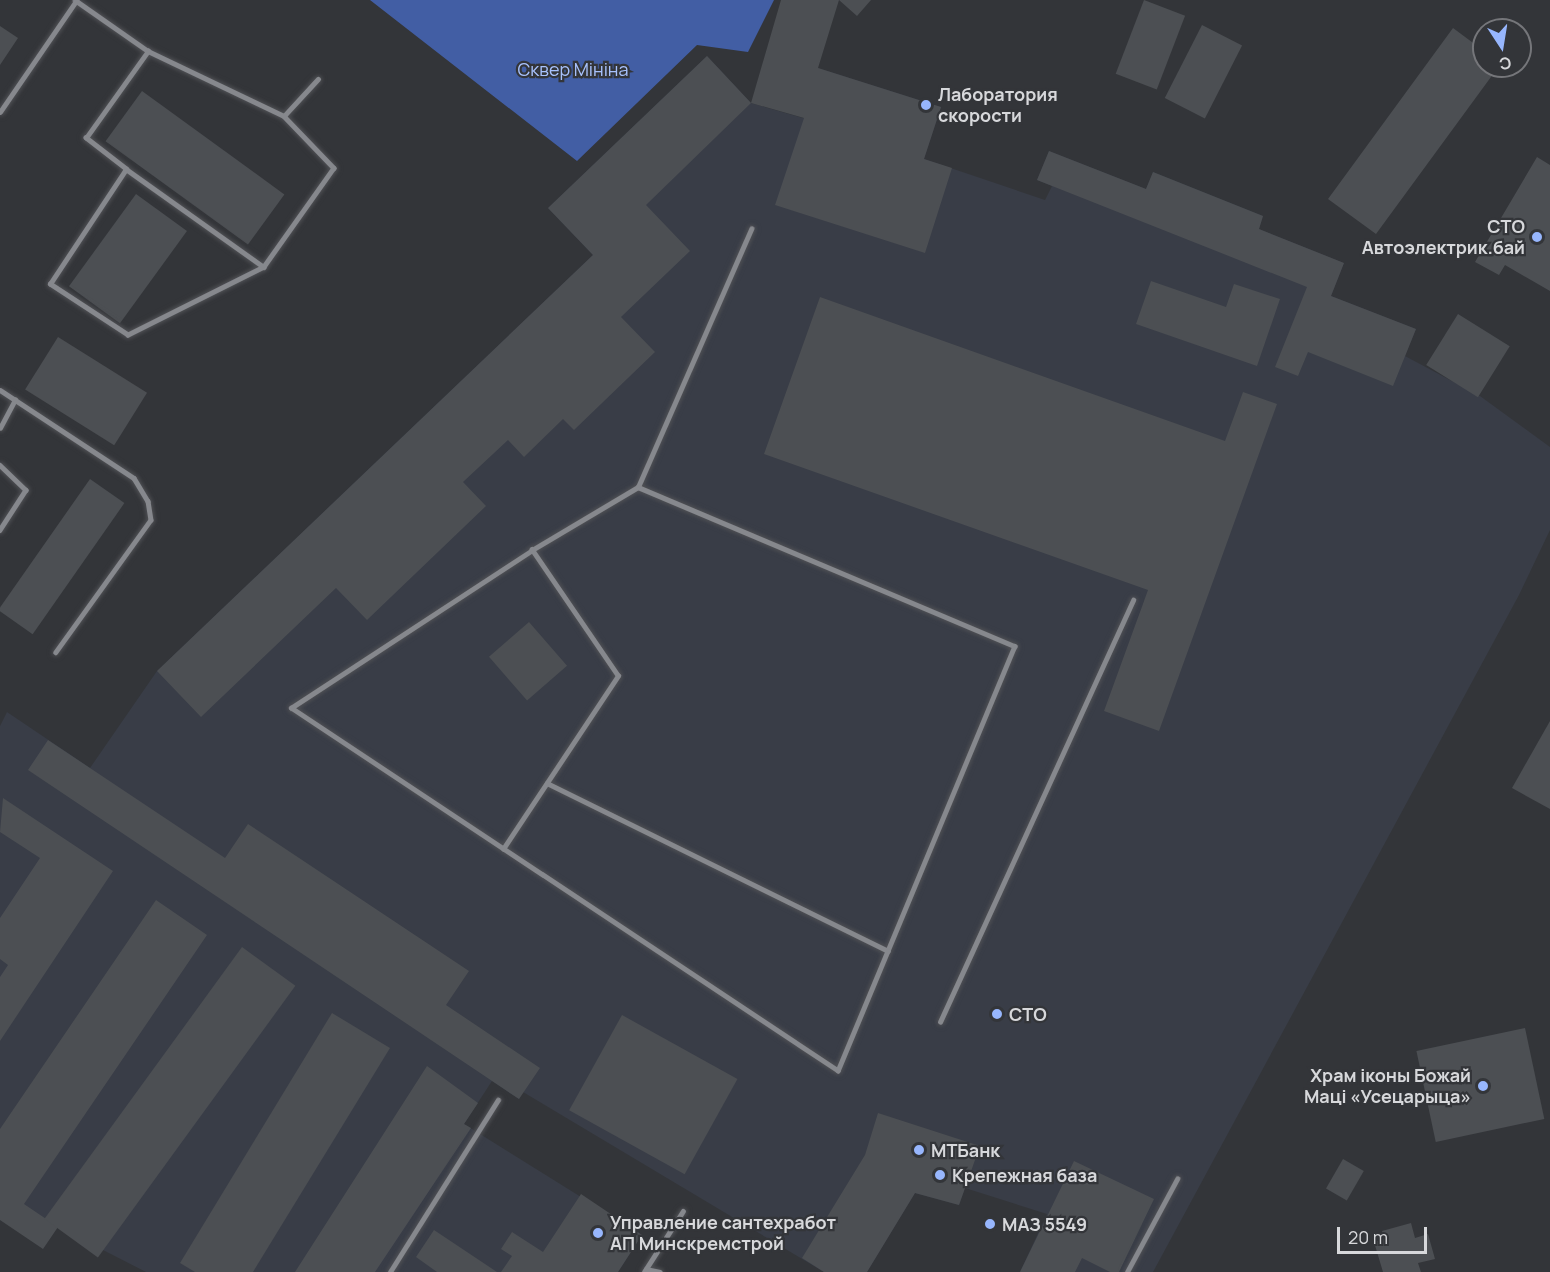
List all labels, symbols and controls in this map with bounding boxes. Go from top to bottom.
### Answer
north arrow [1472,18,1532,78]
text: С [1497,52,1513,76]
park label: Сквер Мініна [517,58,629,80]
place label: Лаборатория скорости [938,84,1058,127]
marker: Лаборатория скорости [919,98,933,112]
place label: СТО Автоэлектрик.бай [1362,216,1525,258]
marker: СТО Автоэлектрик.бай [1530,230,1544,244]
place label: СТО [1009,1003,1047,1025]
marker: СТО [990,1007,1004,1021]
place label: Храм іконы Божай Маці «Усецарыца» [1304,1065,1471,1108]
marker: Храм іконы Божай Маці «Усецарыца» [1476,1079,1490,1093]
place label: МТБанк [931,1139,1000,1161]
marker: МТБанк [912,1143,926,1157]
place label: Крепежная база [952,1164,1097,1186]
marker: Крепежная база [933,1168,947,1182]
place label: Управление сантехработ АП Минскремстрой [610,1212,836,1254]
place label: МАЗ 5549 [1002,1213,1087,1235]
scale bar [1340,1215,1430,1253]
marker: МАЗ 5549 [983,1217,997,1231]
text: 20 m [1348,1225,1388,1249]
marker: Управление сантехработ АП Минскремстрой [591,1226,605,1240]

